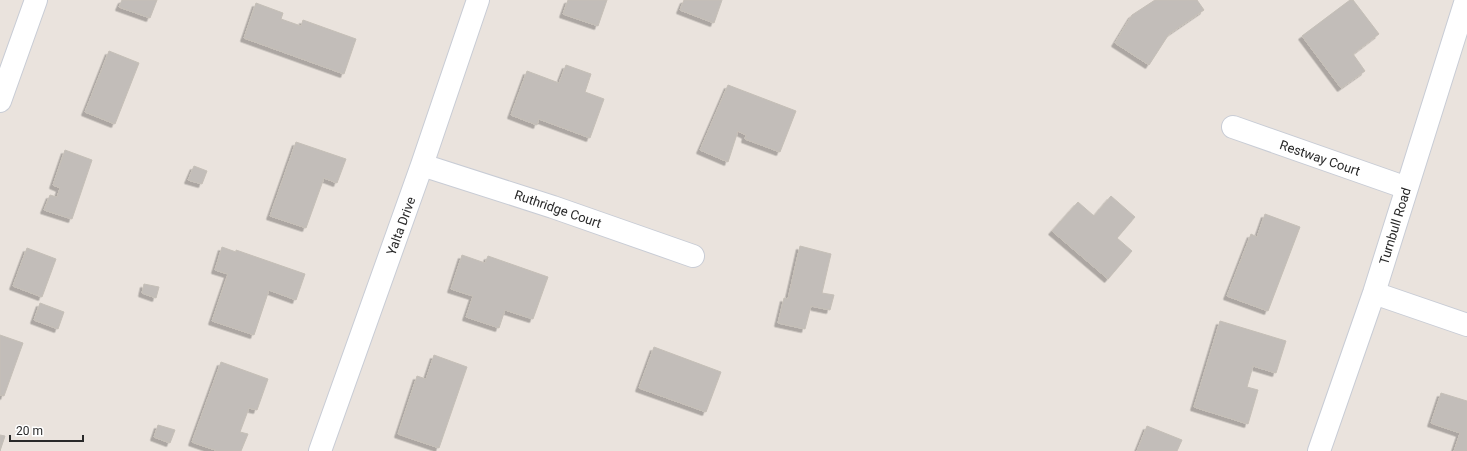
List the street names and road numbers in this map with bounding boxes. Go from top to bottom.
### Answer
street label: Restway Court [1278,137,1362,179]
street label: Turnbull Road [1376,186,1414,266]
street label: Ruthridge Court [513,187,603,231]
street label: Yalta Drive [383,195,419,257]

